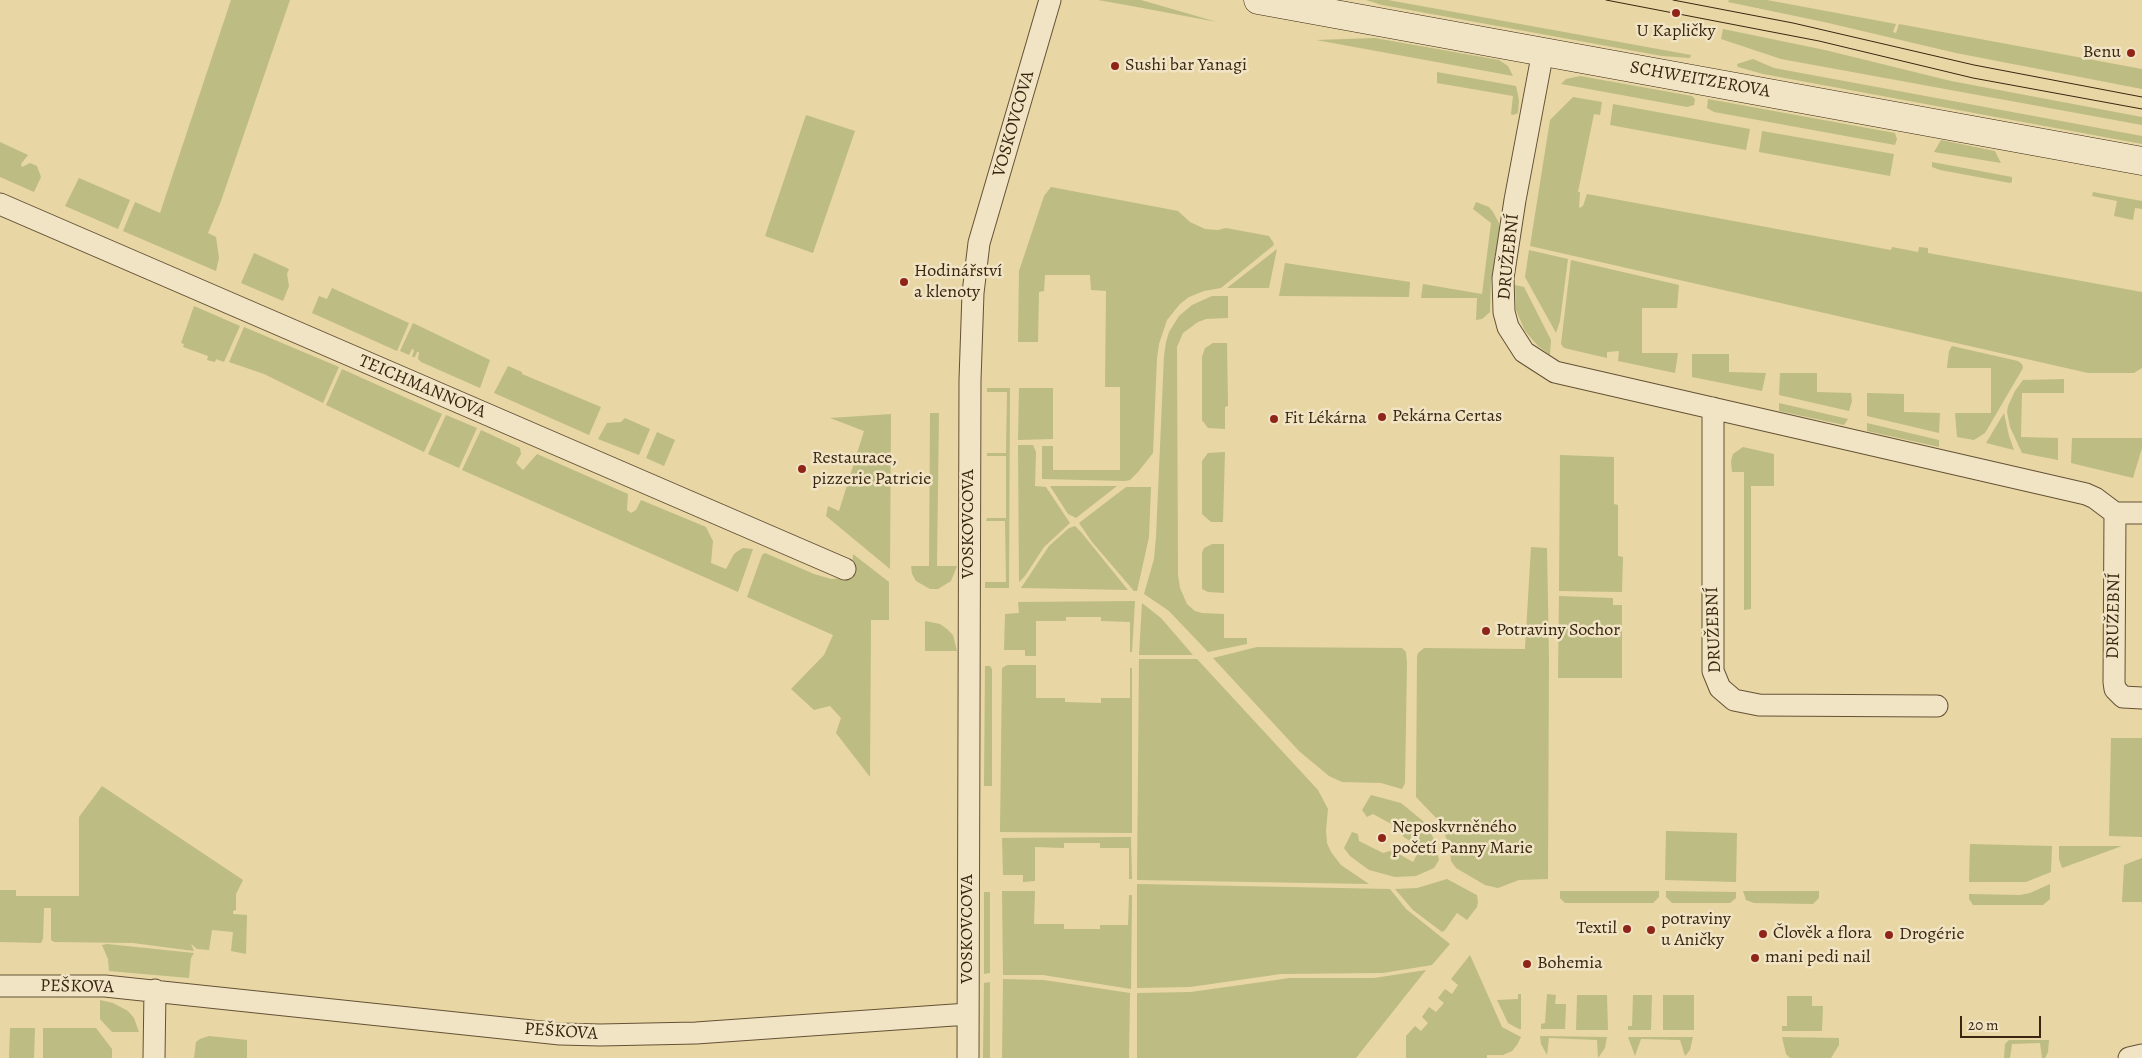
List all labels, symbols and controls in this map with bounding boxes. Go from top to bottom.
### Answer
marker: U Kapličky [1670,7,1682,19]
place label: U Kapličky [1637,21,1715,43]
place label: Benu [2083,42,2121,64]
marker: Benu [2125,47,2137,59]
place label: Sushi bar Yanagi [1125,55,1247,77]
street label: SCHWEITZEROVA [1628,57,1772,103]
marker: Sushi bar Yanagi [1109,60,1121,72]
street label: VOSKOVCOVA [989,68,1039,180]
street label: DRUŽEBNÍ [1494,213,1524,301]
place label: Hodinářství a klenoty [914,261,1002,304]
marker: Hodinářství a klenoty [898,276,910,288]
street label: TEICHMANNOVA [355,350,489,424]
place label: Pekárna Certas [1392,406,1502,428]
place label: Fit Lékárna [1284,408,1367,430]
marker: Pekárna Certas [1376,411,1388,423]
marker: Fit Lékárna [1268,413,1280,425]
place label: Restaurace, pizzerie Patricie [812,448,931,490]
marker: Restaurace, pizzerie Patricie [796,463,808,475]
street label: VOSKOVCOVA [958,469,980,579]
street label: DRUŽEBNÍ [2102,573,2126,659]
street label: DRUŽEBNÍ [1702,586,1726,674]
place label: Potraviny Sochor [1496,620,1620,642]
marker: Potraviny Sochor [1480,625,1492,637]
place label: Neposkvrněného početí Panny Marie [1392,817,1533,860]
marker: Neposkvrněného početí Panny Marie [1376,832,1388,844]
street label: VOSKOVCOVA [957,874,979,984]
place label: potraviny u Aničky [1661,909,1731,952]
place label: Textil [1577,918,1617,940]
marker: Textil [1621,923,1633,935]
place label: Člověk a flora [1773,923,1872,945]
marker: potraviny u Aničky [1645,924,1657,936]
place label: Drogérie [1899,924,1964,946]
marker: Člověk a flora [1757,928,1769,940]
marker: Drogérie [1883,929,1895,941]
place label: mani pedi nail [1765,947,1870,969]
marker: mani pedi nail [1749,952,1761,964]
place label: Bohemia [1537,953,1603,975]
marker: Bohemia [1521,958,1533,970]
street label: PEŠKOVA [40,976,114,998]
scale bar [1962,1006,2043,1038]
text: 20 m [1968,1015,1999,1035]
street label: PEŠKOVA [523,1019,599,1045]

